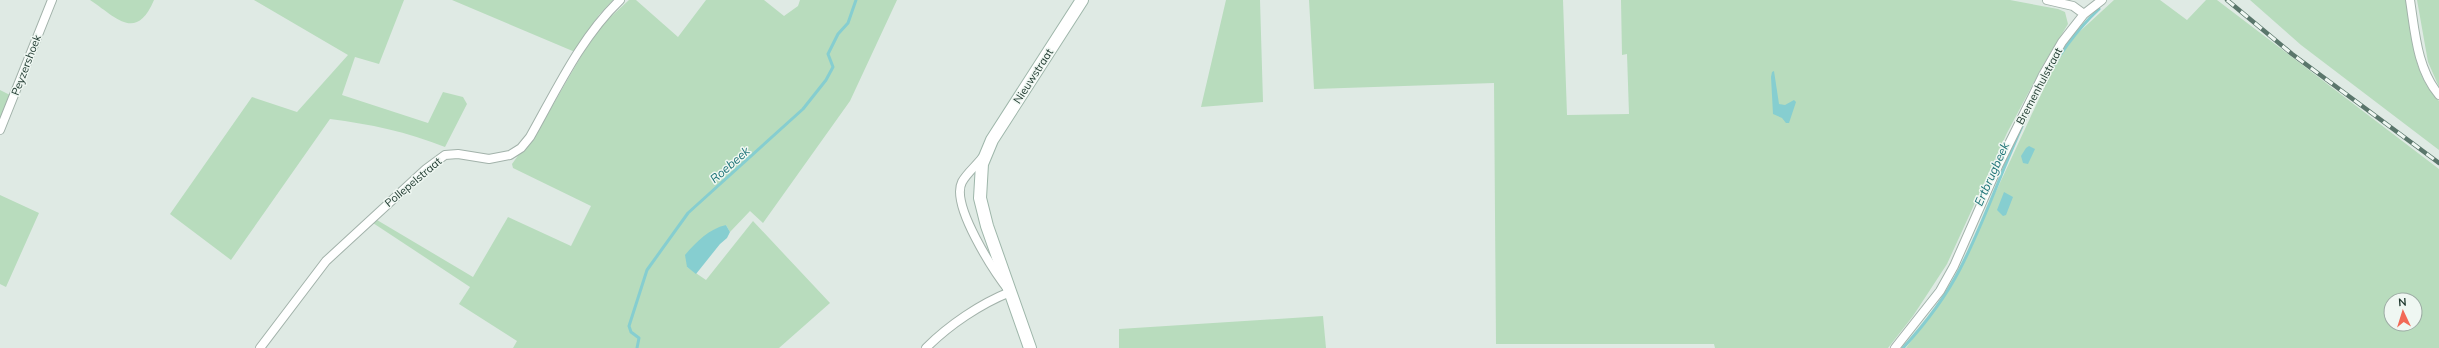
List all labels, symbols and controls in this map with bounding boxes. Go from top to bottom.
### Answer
street label: Peyzershoek [8,32,44,97]
street label: Bremenhulstraat [2013,45,2065,127]
street label: Nieuwstraat [1010,46,1056,106]
water label: Ertbrugbeek [1971,139,2013,208]
water label: Roebeek [707,143,753,186]
street label: Pollepelstraat [382,154,444,210]
north arrow [2383,292,2423,332]
text: N [2398,295,2407,309]

